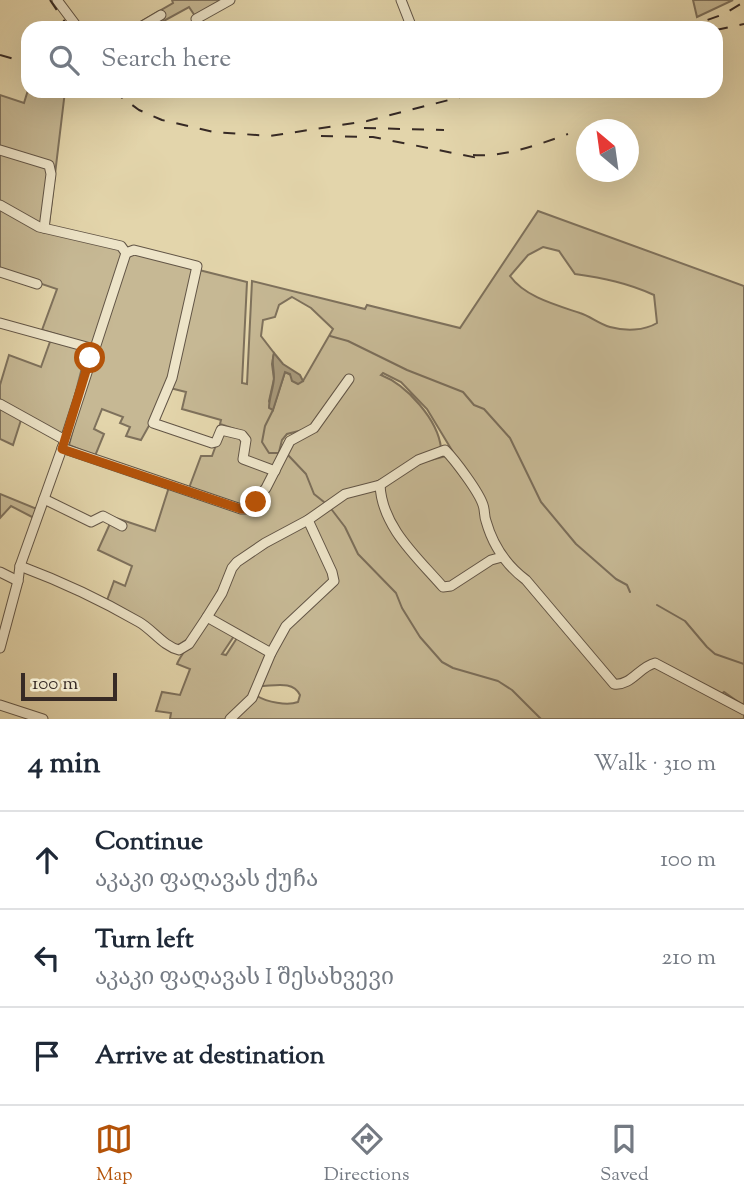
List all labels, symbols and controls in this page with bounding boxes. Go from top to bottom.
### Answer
search box [21,21,723,98]
icon: search [45,41,83,79]
text: Search here [101,41,231,78]
north arrow [576,119,639,182]
route start [74,342,105,373]
route end [240,486,271,517]
scale bar [21,670,117,702]
text: 100 m [32,671,78,698]
text: 4 min [28,743,101,786]
text: Walk · 310 m [593,748,716,781]
text: Continue [95,824,203,861]
icon: ahead [28,841,66,879]
text: 100 m [660,844,716,877]
text: აკაკი ფაღავას ქუჩა [95,864,318,897]
text: Turn left [95,922,194,959]
icon: left [28,939,66,977]
text: 210 m [662,942,716,975]
text: აკაკი ფაღავას I შესახვევი [95,962,394,995]
icon: arrive [28,1037,66,1075]
text: Arrive at destination [95,1038,325,1075]
tab: Map [95,1120,133,1189]
tab: Directions [324,1120,409,1189]
tab: Saved [600,1120,649,1189]

